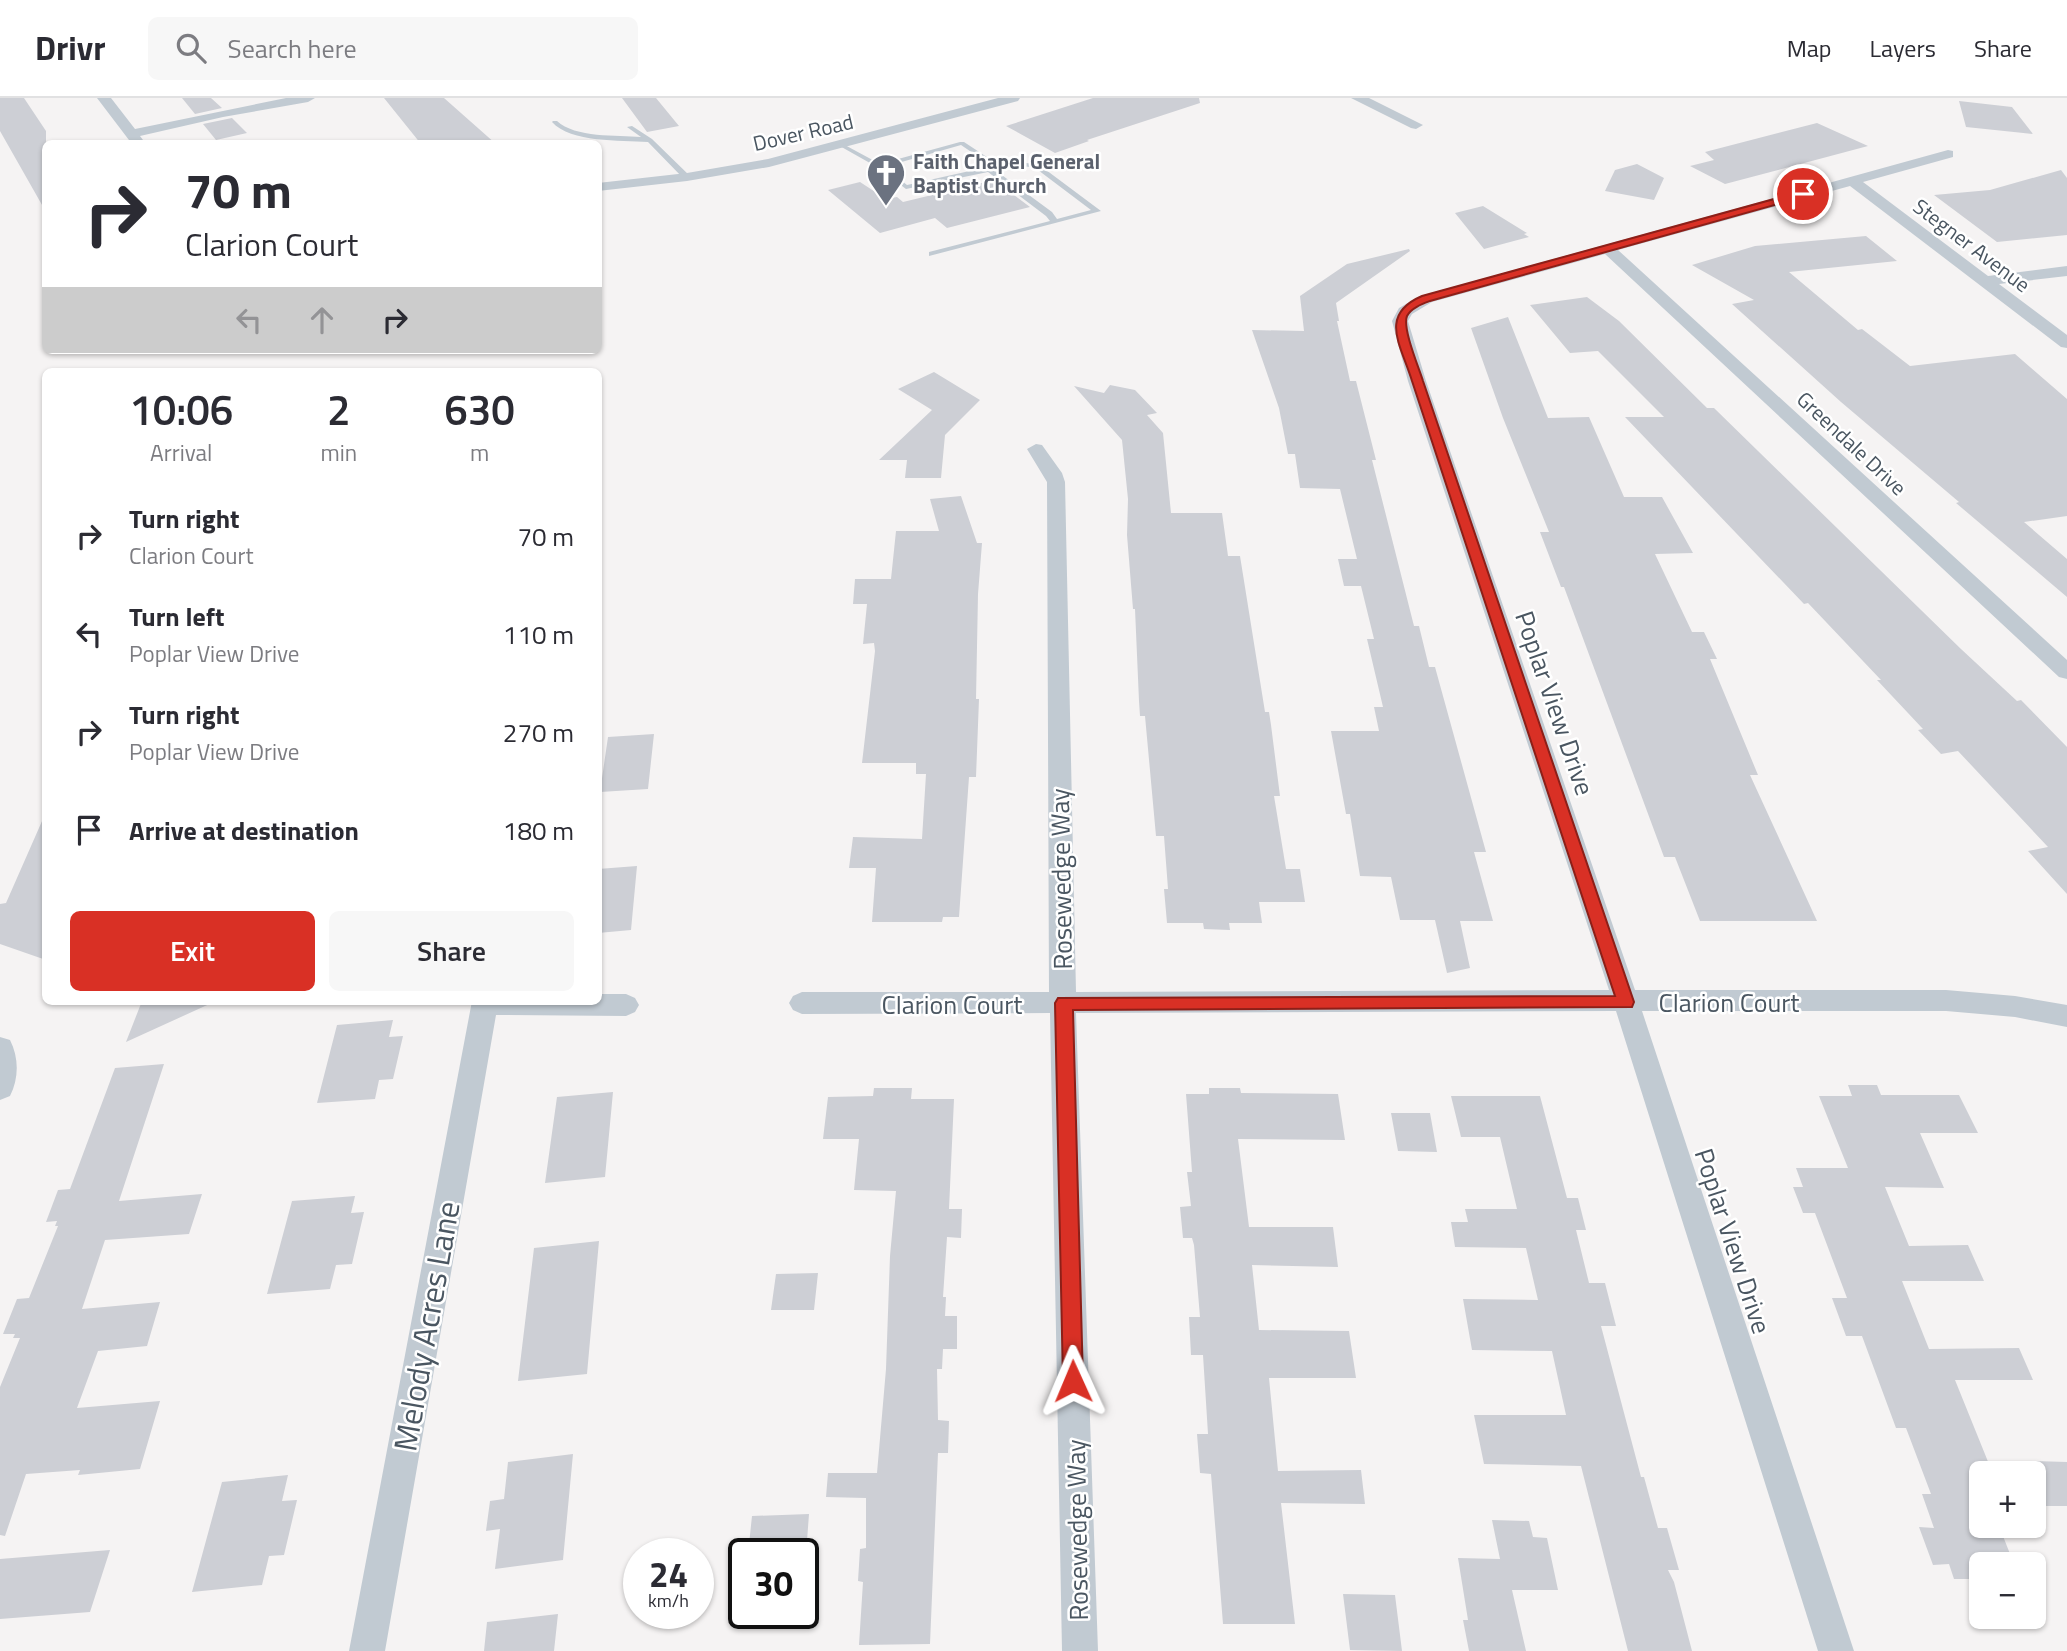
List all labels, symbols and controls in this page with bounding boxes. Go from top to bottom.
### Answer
search box [148,17,638,80]
text: Drivr [35,23,106,73]
icon: search [172,29,210,67]
text: Search here [228,29,357,68]
text: Map [1787,30,1832,66]
text: Layers [1870,30,1936,66]
text: Share [1974,30,2032,66]
street label: Dover Road [750,105,856,159]
place label: Faith Chapel General Baptist Church [913,145,1100,201]
text: 70 m [185,152,292,227]
church icon: Faith Chapel General Baptist Church [865,152,907,207]
pin [1773,164,1833,224]
icon: right [70,168,161,259]
icon: arrive [1784,175,1822,213]
street label: Stegner Avenue [1907,190,2037,300]
text: Clarion Court [185,220,358,268]
icon: left [230,301,268,339]
icon: ahead [303,301,341,339]
icon: right [376,301,414,339]
text: 10:06 [129,377,233,441]
text: 2 [327,377,351,441]
text: 630 [444,377,515,441]
street label: Greendale Drive [1790,384,1914,502]
text: Arrival [150,435,212,470]
text: min [320,435,357,470]
text: m [470,435,489,470]
text: Turn right [129,499,240,538]
icon: right [70,517,108,555]
text: 70 m [517,517,574,556]
text: Clarion Court [129,538,254,573]
text: Turn left [129,597,224,636]
street label: Poplar View Drive [1505,606,1605,800]
icon: left [70,615,108,653]
text: 110 m [503,615,574,654]
text: Poplar View Drive [129,636,299,671]
text: Turn right [129,695,240,734]
icon: right [70,713,108,751]
text: 270 m [503,713,574,752]
text: Poplar View Drive [129,734,299,769]
street label: Rosewedge Way [1040,788,1082,970]
icon: arrive [70,811,108,849]
text: Arrive at destination [129,811,359,850]
text: 180 m [503,811,574,850]
button: Exit [70,911,315,991]
button: Share [329,911,574,991]
street label: Clarion Court [1659,983,1799,1022]
street label: Clarion Court [882,985,1022,1024]
street label: Poplar View Drive [1685,1143,1781,1339]
street label: Melody Acres Lane [380,1197,472,1455]
position arrow [1036,1344,1110,1418]
street label: Rosewedge Way [1056,1439,1098,1621]
map controls [1969,1461,2046,1629]
button: + [1969,1461,2046,1538]
speed limit sign: 30 [728,1538,819,1629]
text: 24 [649,1547,688,1601]
button: − [1969,1552,2046,1629]
text: km/h [648,1587,689,1614]

